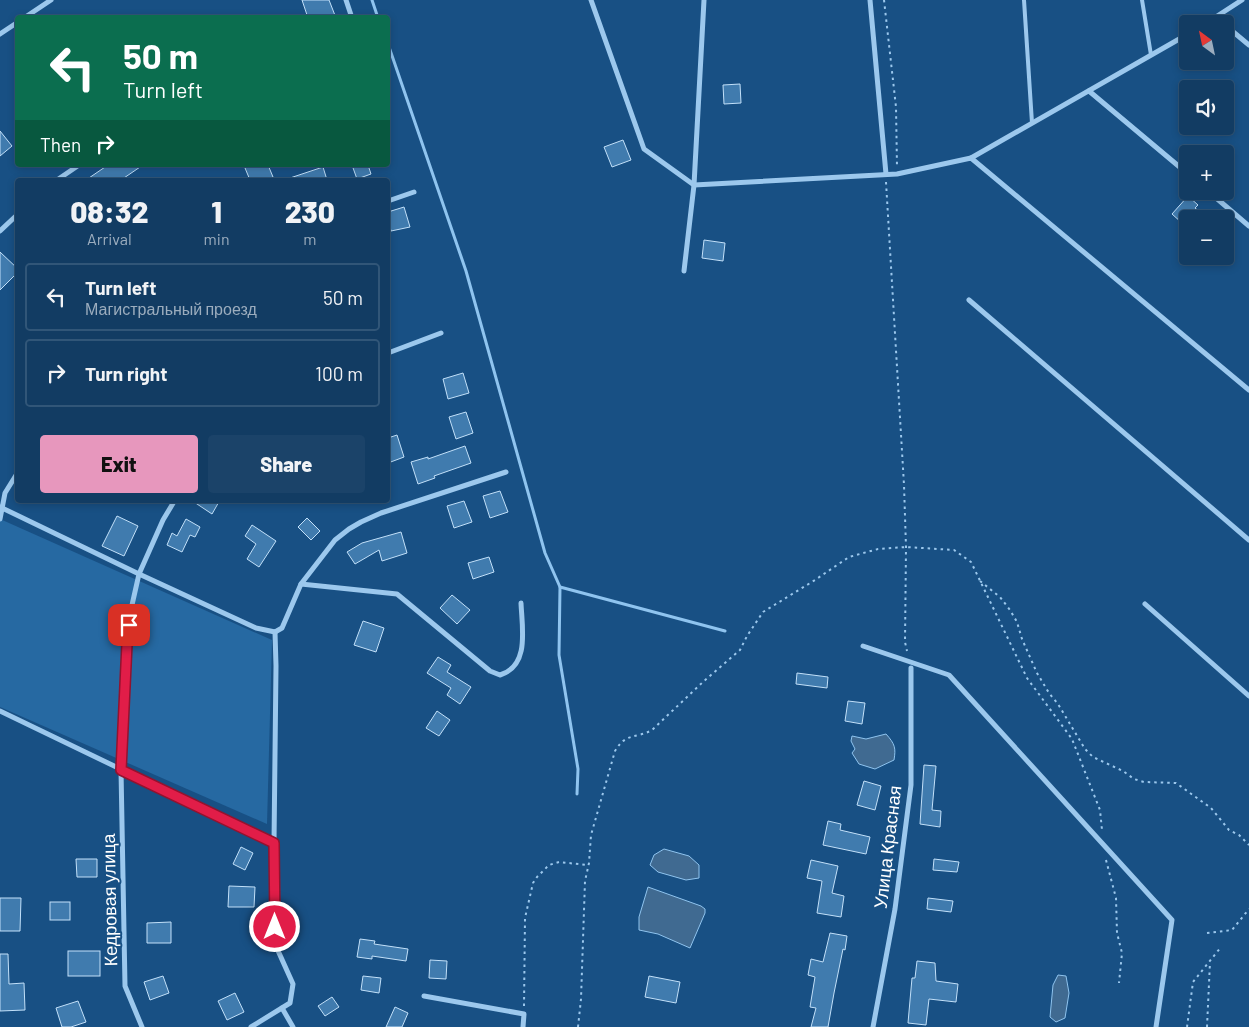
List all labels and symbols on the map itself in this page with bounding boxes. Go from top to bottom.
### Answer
north arrow [1179,15,1234,70]
pin [108,604,150,646]
street label: Улица Красная [869,784,905,910]
street label: Кедровая улица [97,832,121,967]
position arrow [248,900,300,952]

